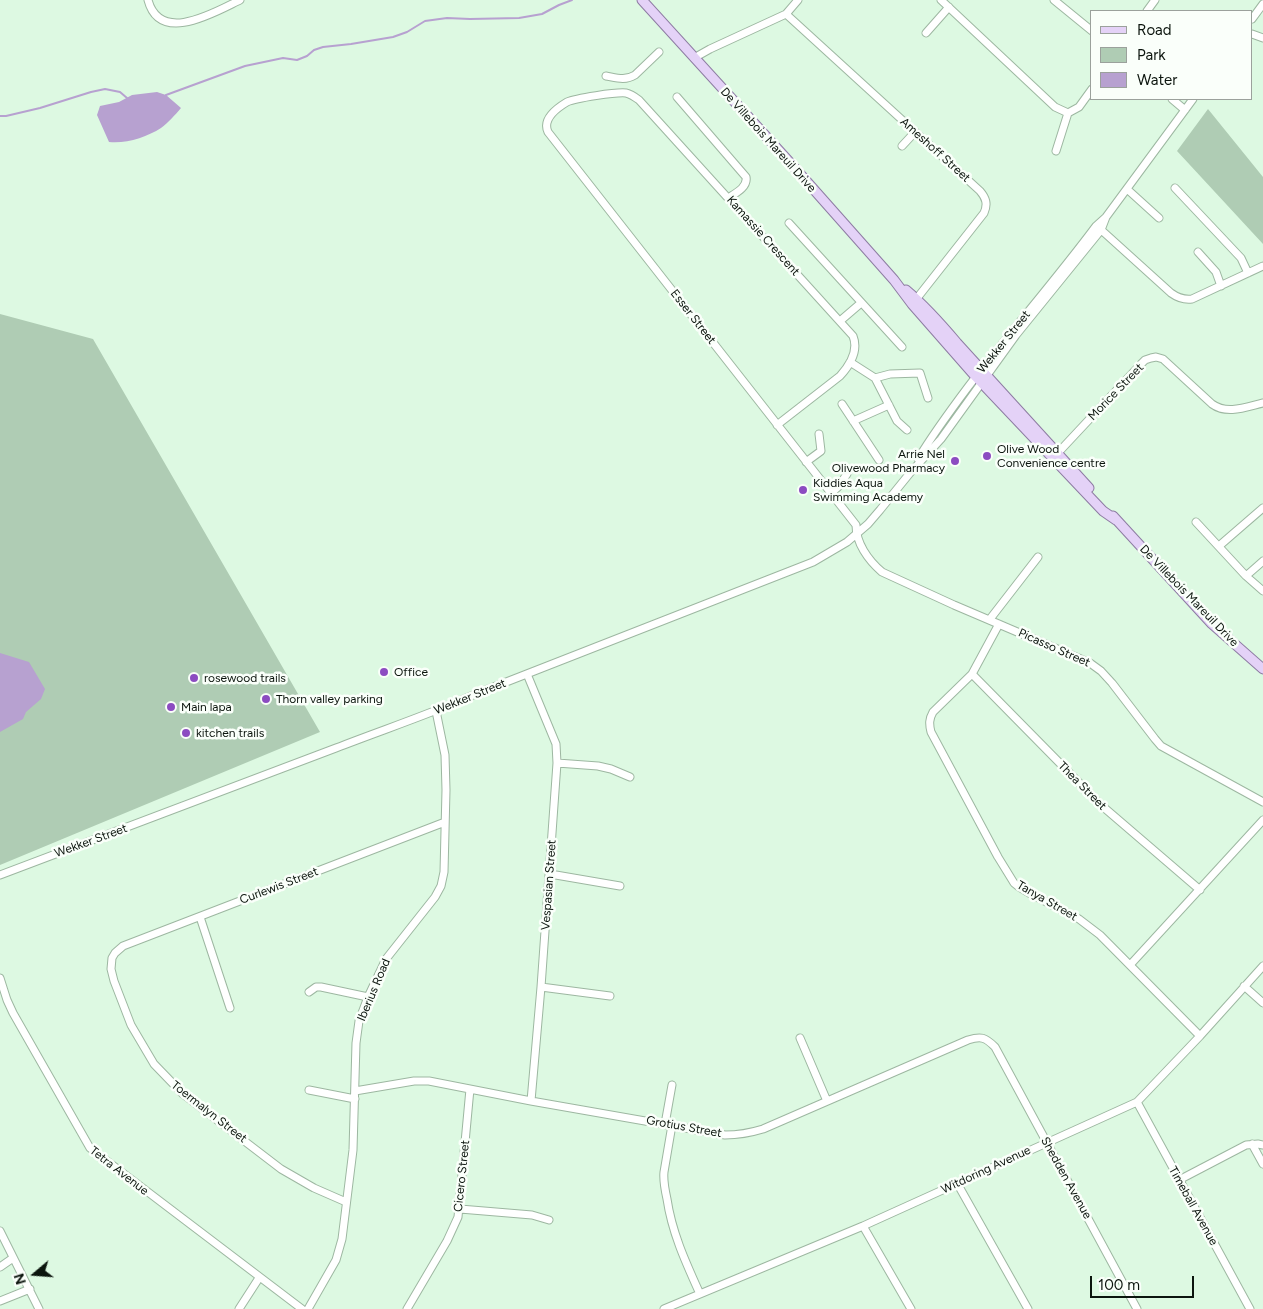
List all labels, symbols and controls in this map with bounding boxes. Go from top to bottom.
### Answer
legend [1090,10,1253,100]
text: Road [1137,21,1172,39]
text: Park [1137,46,1166,64]
text: Water [1137,71,1177,89]
street label: De Villebois Mareuil Drive [717,85,819,195]
street label: Ameshoff Street [897,115,973,185]
street label: Kamassie Crescent [723,193,803,279]
street label: Esser Street [667,287,719,347]
street label: Wekker Street [974,308,1034,376]
street label: Morice Street [1085,361,1147,423]
place label: Olive Wood Convenience centre [997,442,1105,470]
place label: Arrie Nel Olivewood Pharmacy [832,447,945,475]
marker: Olive Wood Convenience centre [981,450,993,462]
marker: Arrie Nel Olivewood Pharmacy [949,455,961,467]
place label: Kiddies Aqua Swimming Academy [813,476,923,504]
marker: Kiddies Aqua Swimming Academy [797,484,809,496]
street label: De Villebois Mareuil Drive [1137,542,1241,650]
street label: Picasso Street [1016,626,1092,670]
place label: Office [394,665,428,679]
marker: Office [378,666,390,678]
place label: rosewood trails [204,671,286,685]
marker: rosewood trails [188,672,200,684]
street label: Wekker Street [432,676,508,718]
place label: Thorn valley parking [276,692,383,706]
marker: Thorn valley parking [260,693,272,705]
place label: Main lapa [181,700,232,714]
marker: Main lapa [165,701,177,713]
place label: kitchen trails [196,726,264,740]
marker: kitchen trails [180,727,192,739]
street label: Thea Street [1055,759,1109,813]
street label: Wekker Street [53,821,129,861]
street label: Vespasian Street [539,839,559,931]
street label: Curlewis Street [238,864,320,908]
street label: Tanya Street [1014,878,1080,924]
street label: Iberius Road [354,957,394,1023]
street label: Toermalyn Street [168,1078,250,1146]
street label: Grotius Street [645,1113,723,1141]
street label: Shedden Avenue [1038,1135,1094,1221]
street label: Cicero Street [451,1139,473,1213]
street label: Witdoring Avenue [939,1143,1033,1197]
street label: Tetra Avenue [87,1144,151,1198]
street label: Timeball Avenue [1165,1164,1221,1248]
north arrow [10,1249,60,1299]
scale bar [1093,1266,1197,1298]
text: N [11,1271,30,1287]
text: 100 m [1098,1276,1140,1294]

